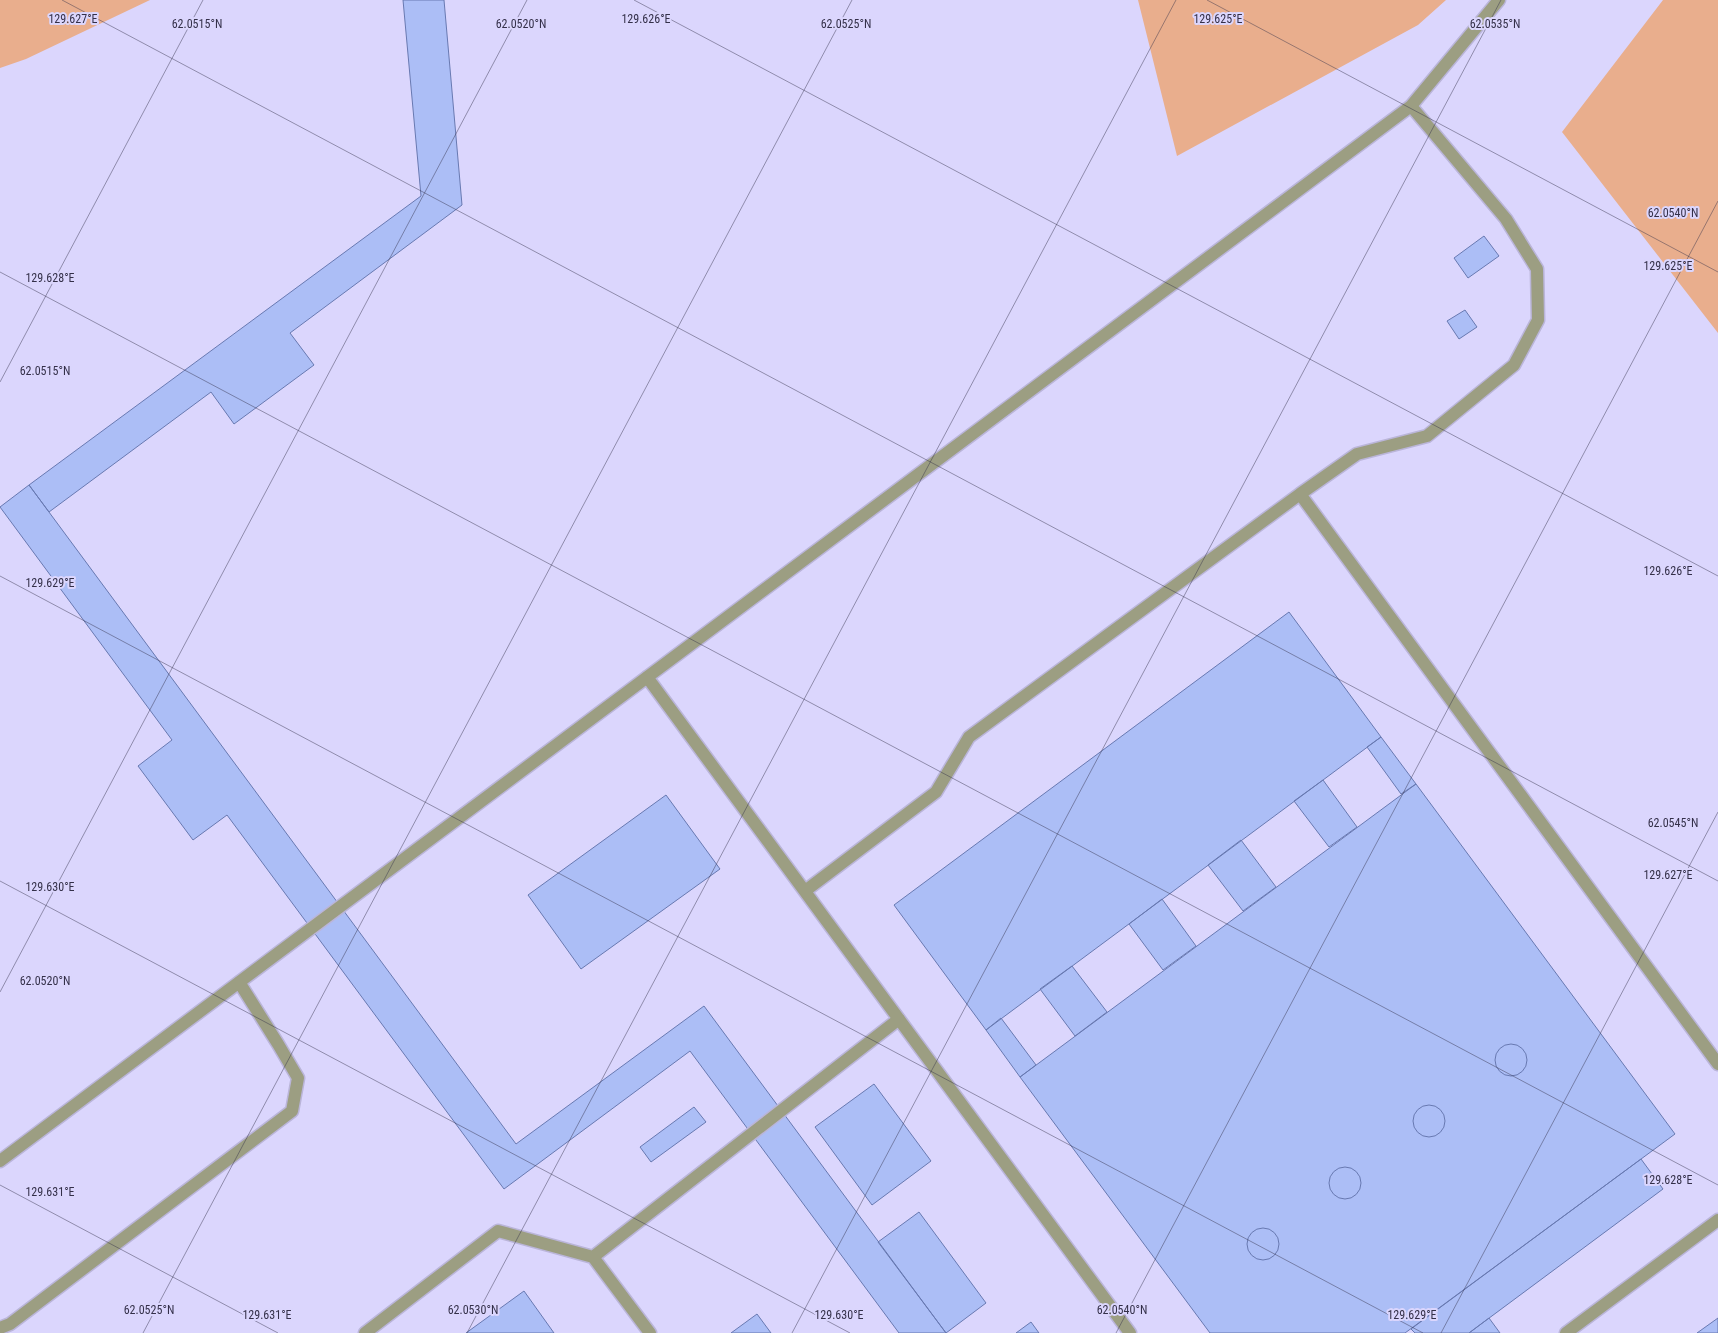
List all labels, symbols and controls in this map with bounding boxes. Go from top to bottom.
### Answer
text: 129.627°E [48,12,98,26]
text: 129.626°E [621,12,671,26]
text: 129.625°E [1193,12,1243,26]
text: 62.0515°N [172,17,222,31]
text: 62.0520°N [496,17,546,31]
text: 62.0525°N [821,17,871,31]
text: 62.0535°N [1470,17,1520,31]
text: 62.0540°N [1648,206,1698,220]
text: 129.625°E [1643,259,1693,273]
text: 129.628°E [25,271,75,285]
text: 62.0515°N [20,364,70,378]
text: 129.626°E [1643,564,1693,578]
text: 129.629°E [25,576,75,590]
text: 62.0545°N [1648,816,1698,830]
text: 129.627°E [1643,868,1693,882]
text: 129.630°E [25,880,75,894]
text: 62.0520°N [20,974,70,988]
text: 129.628°E [1643,1173,1693,1187]
text: 129.631°E [25,1185,75,1199]
text: 62.0525°N [124,1303,174,1317]
text: 62.0530°N [448,1303,498,1317]
text: 62.0540°N [1097,1303,1147,1317]
text: 129.631°E [242,1308,292,1322]
text: 129.630°E [814,1308,864,1322]
text: 129.629°E [1387,1308,1437,1322]

